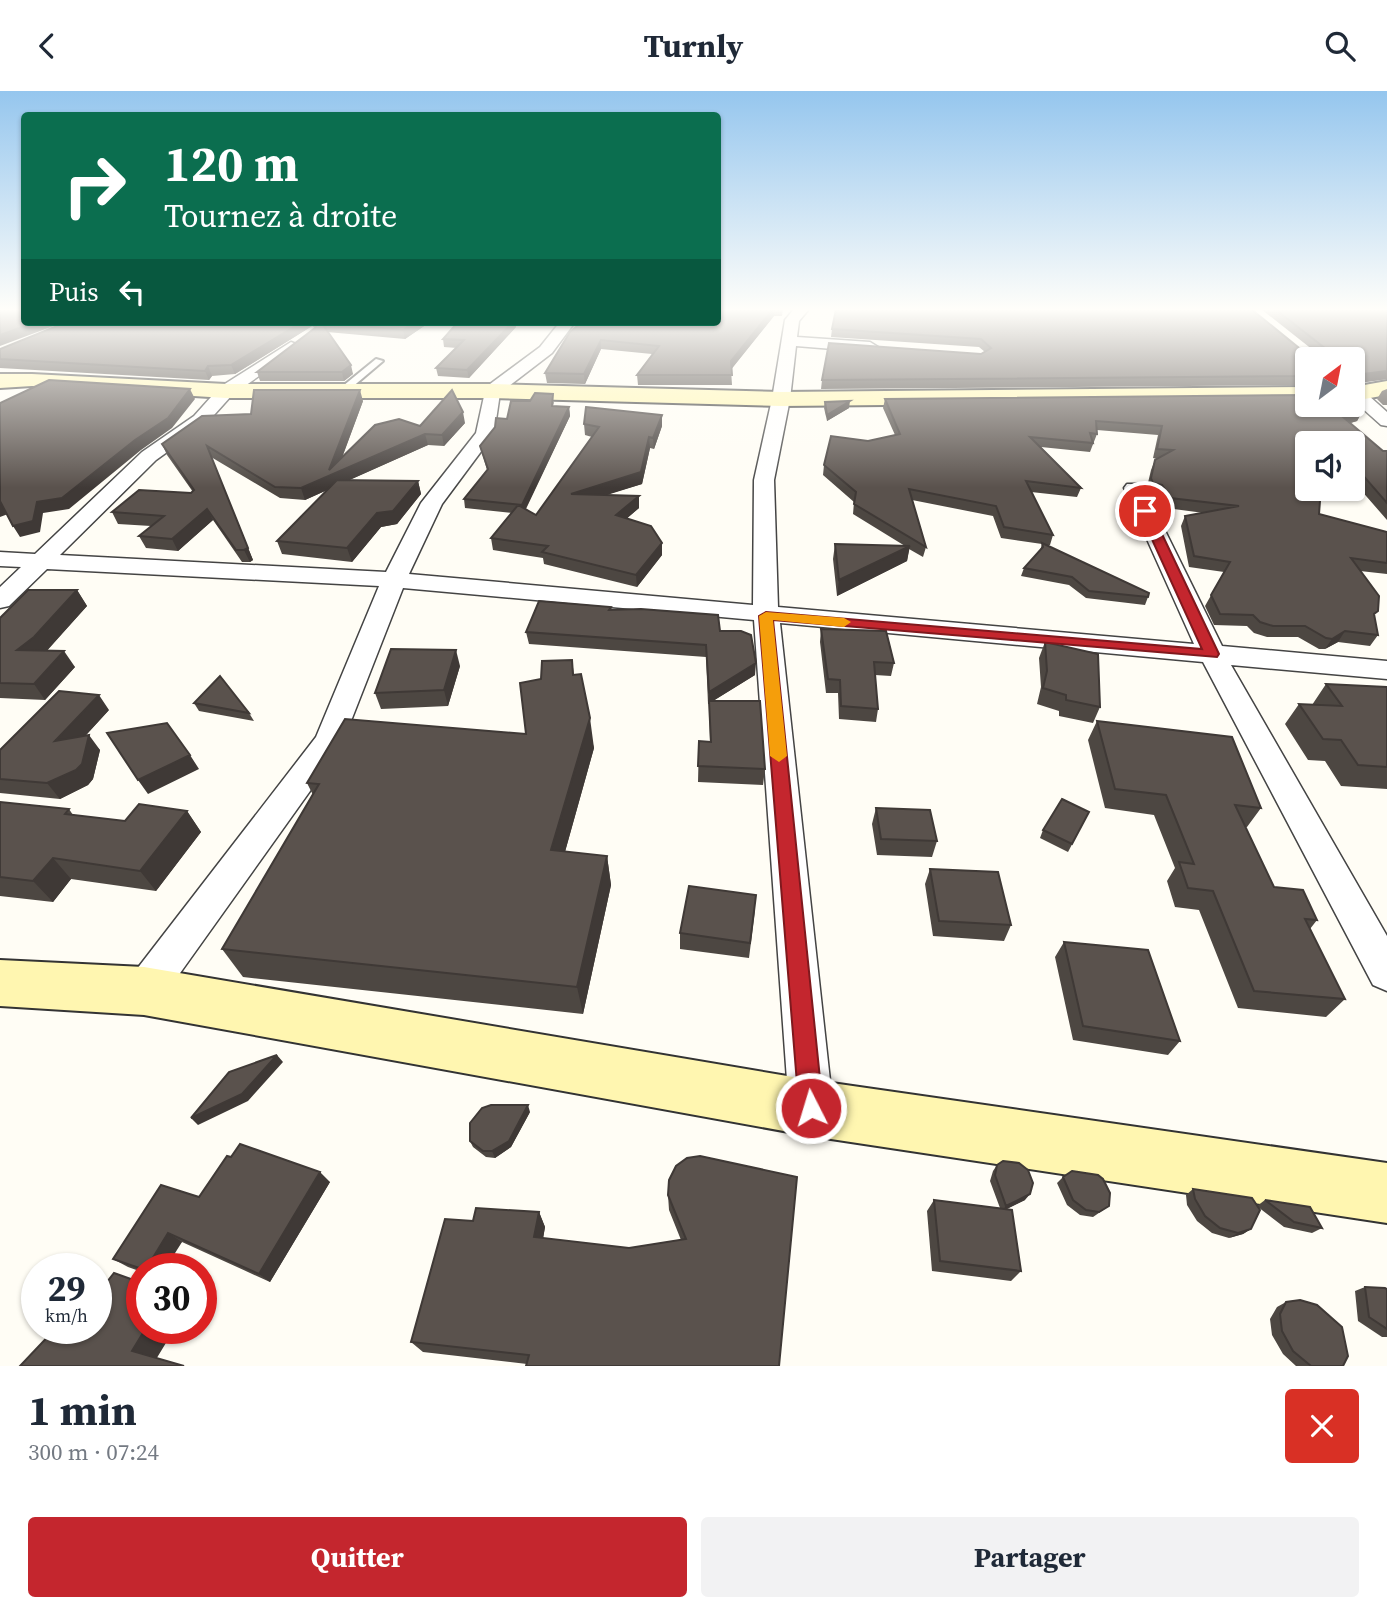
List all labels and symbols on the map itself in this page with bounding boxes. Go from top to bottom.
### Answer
north arrow [1295,347,1365,417]
pin [1115,481,1175,541]
position arrow [774,1071,848,1145]
speed limit sign: 30 [126,1253,217,1344]

